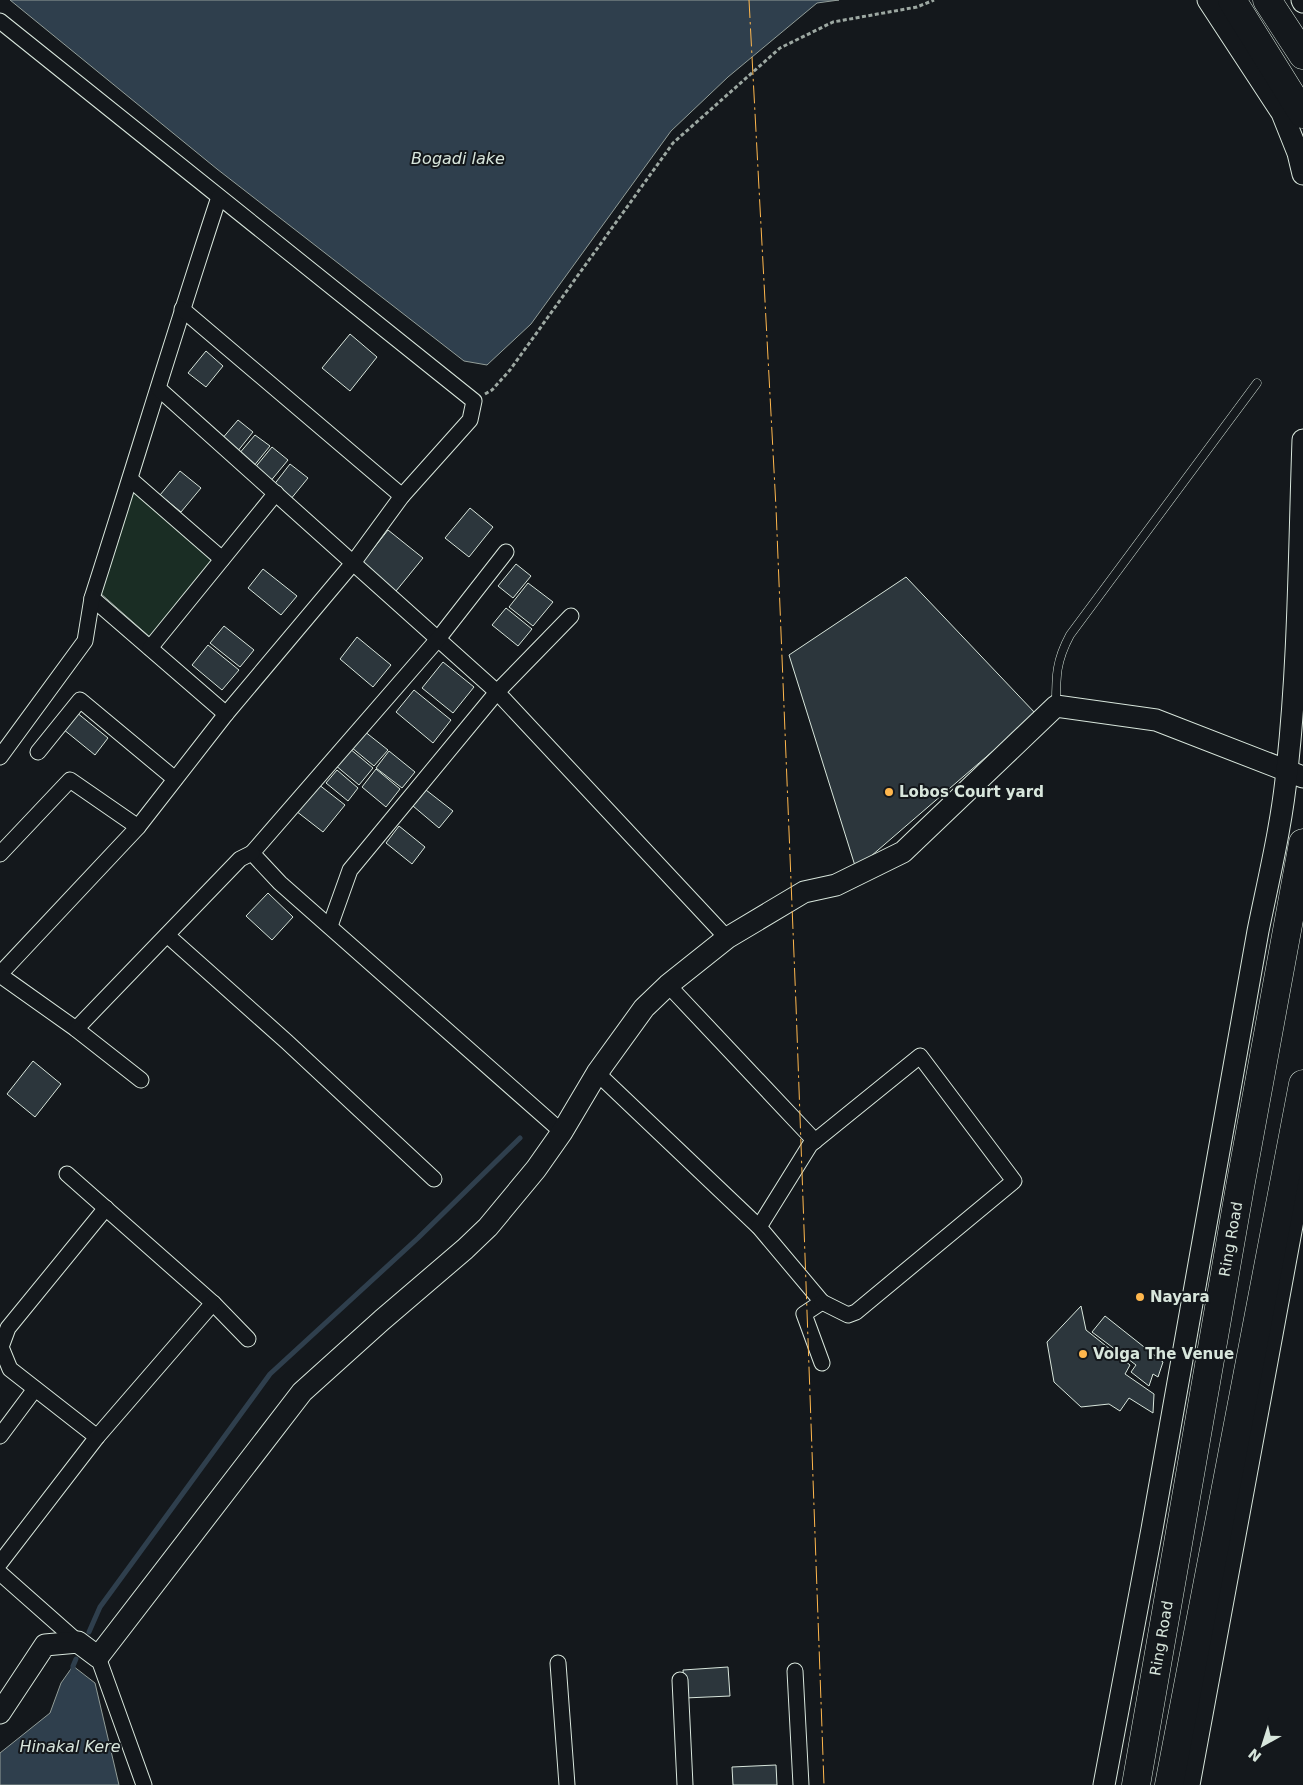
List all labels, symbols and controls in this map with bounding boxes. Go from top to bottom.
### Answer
water label: Bogadi lake [411,149,505,168]
place label: Lobos Court yard [899,783,1044,801]
marker: Lobos Court yard [883,786,895,798]
street label: Ring Road [1216,1200,1246,1278]
place label: Nayara [1150,1288,1210,1306]
marker: Nayara [1134,1291,1146,1303]
place label: Volga The Venue [1093,1345,1234,1363]
marker: Volga The Venue [1077,1348,1089,1360]
street label: Ring Road [1146,1599,1177,1677]
north arrow [1238,1720,1288,1770]
water label: Hinakal Kere [19,1737,121,1756]
text: N [1245,1745,1264,1765]

